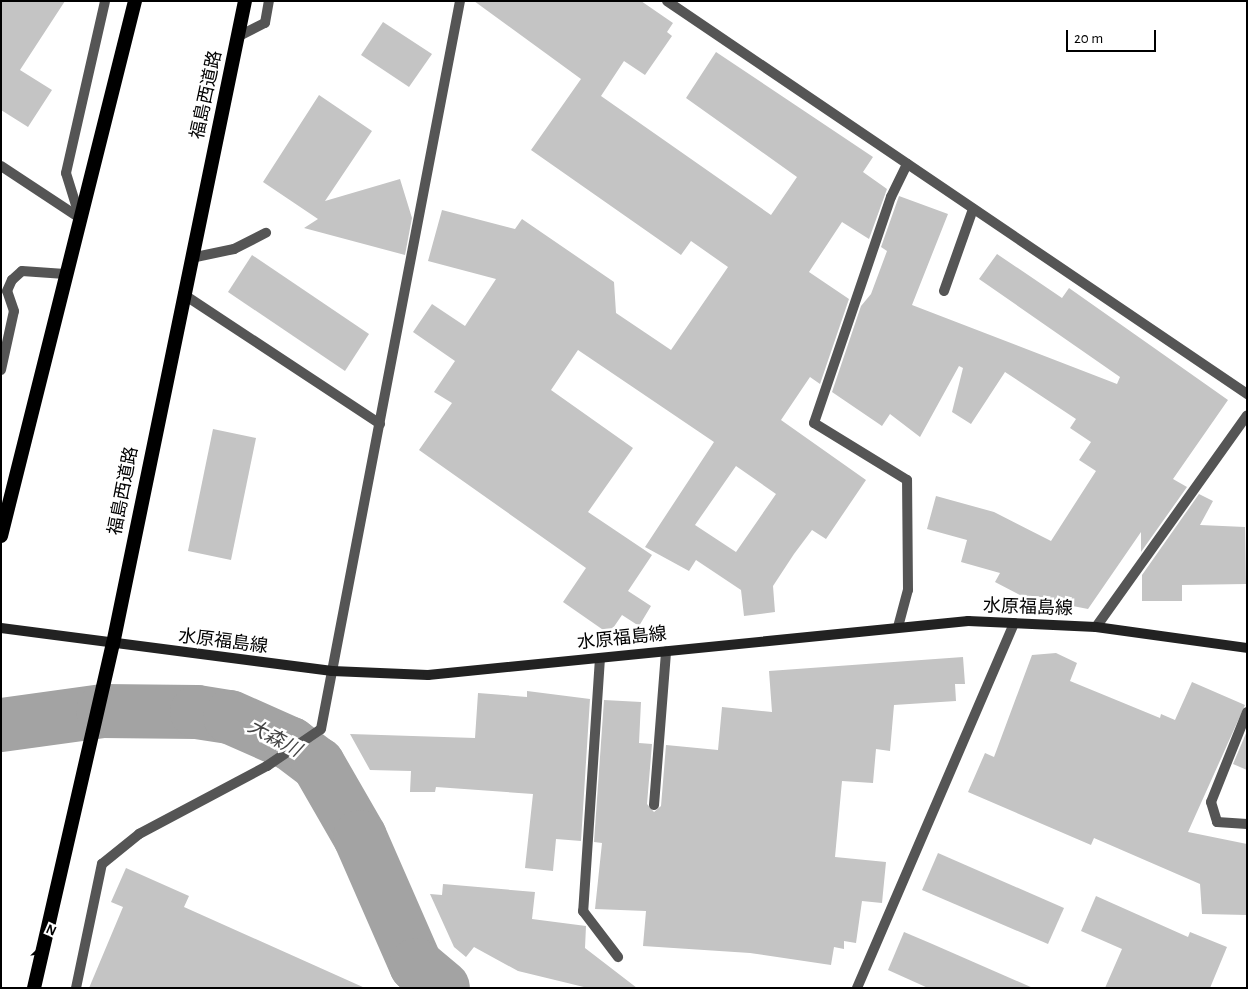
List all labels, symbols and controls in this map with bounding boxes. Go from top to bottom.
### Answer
scale bar [1068,20,1158,52]
text: 20 m [1074,31,1103,46]
street label: 福島西道路 [187,49,227,141]
street label: 福島西道路 [105,445,143,537]
street label: 水原福島線 [983,596,1073,620]
street label: 水原福島線 [576,624,668,654]
street label: 水原福島線 [177,626,269,658]
water label: 大森川 [243,716,305,762]
north arrow [20,919,70,969]
text: N [44,922,58,939]

